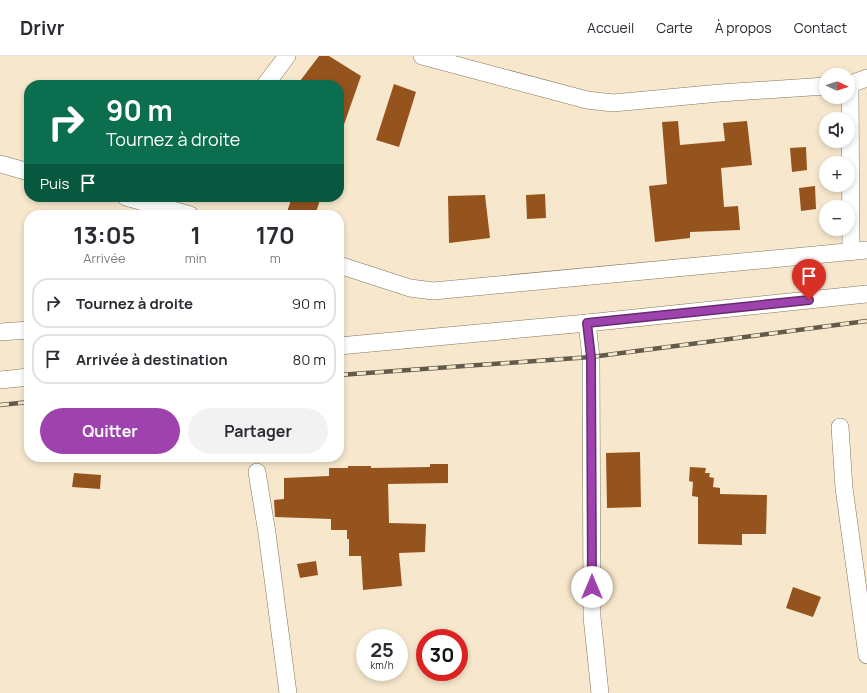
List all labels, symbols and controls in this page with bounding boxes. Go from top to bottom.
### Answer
text: Drivr [20,15,64,41]
text: Accueil [587,18,634,37]
text: Carte [656,18,693,37]
text: À propos [715,18,772,37]
text: Contact [794,18,847,37]
north arrow [819,68,855,104]
map controls [819,68,855,236]
text: 90 m [106,91,173,129]
icon: right [40,96,92,148]
button: sound [819,112,855,148]
text: Tournez à droite [106,127,240,151]
button: + [819,156,855,192]
icon: arrive [77,172,99,194]
text: Puis [40,173,69,194]
button: − [819,200,855,236]
text: 13:05 [73,218,136,251]
text: 1 [190,218,201,251]
text: 170 [256,218,295,251]
text: Arrivée [83,249,126,267]
text: min [185,249,207,267]
text: m [270,249,281,267]
pin [792,259,826,300]
icon: arrive [798,265,820,287]
icon: right [42,292,64,314]
text: Tournez à droite [76,293,193,314]
text: 90 m [292,293,326,314]
icon: arrive [42,348,64,370]
text: Arrivée à destination [76,349,228,370]
text: 80 m [292,349,326,370]
button: Quitter [40,408,180,454]
button: Partager [188,408,328,454]
position arrow [571,566,613,608]
speed limit sign: 30 [416,629,468,681]
text: 25 [370,636,394,663]
text: km/h [370,658,394,672]

